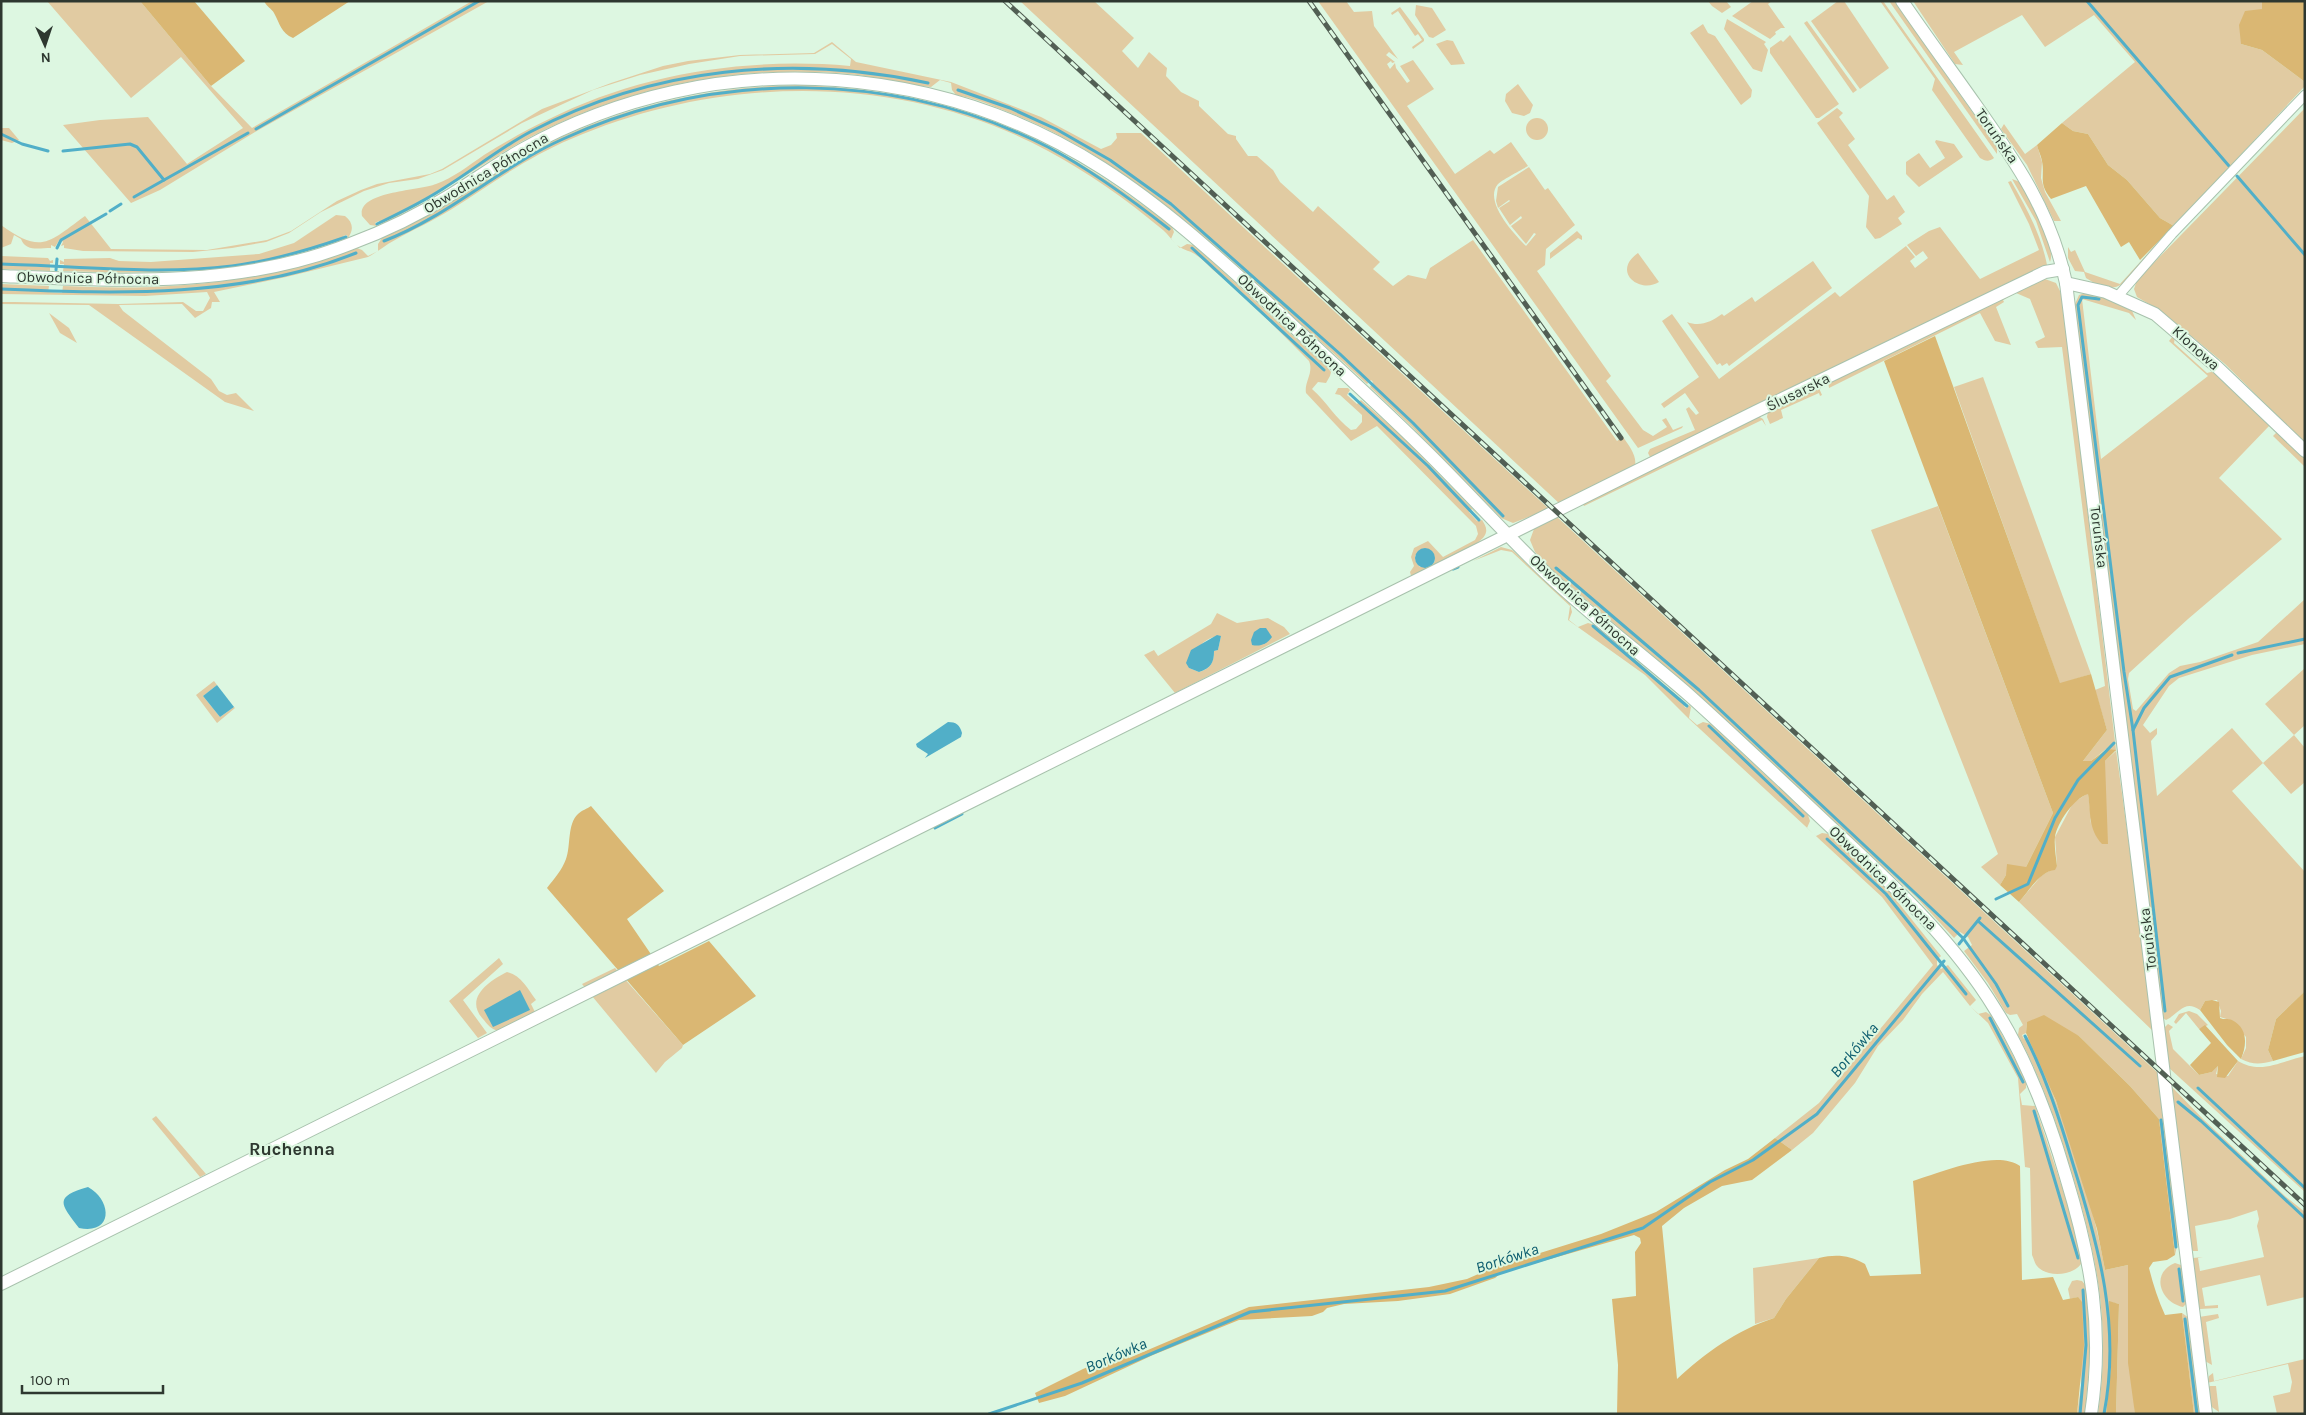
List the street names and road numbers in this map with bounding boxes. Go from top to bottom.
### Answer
street label: Toruńska [1972,105,2022,167]
street label: Obwodnica Północna [420,129,552,217]
street label: Obwodnica Północna [17,268,159,288]
street label: Obwodnica Północna [1234,270,1350,380]
street label: Klonowa [2168,322,2224,374]
street label: Ślusarska [1763,369,1833,415]
street label: Toruńska [2086,505,2112,569]
street label: Obwodnica Północna [1526,551,1644,659]
street label: Obwodnica Północna [1825,822,1941,934]
street label: Toruńska [2135,907,2161,971]

